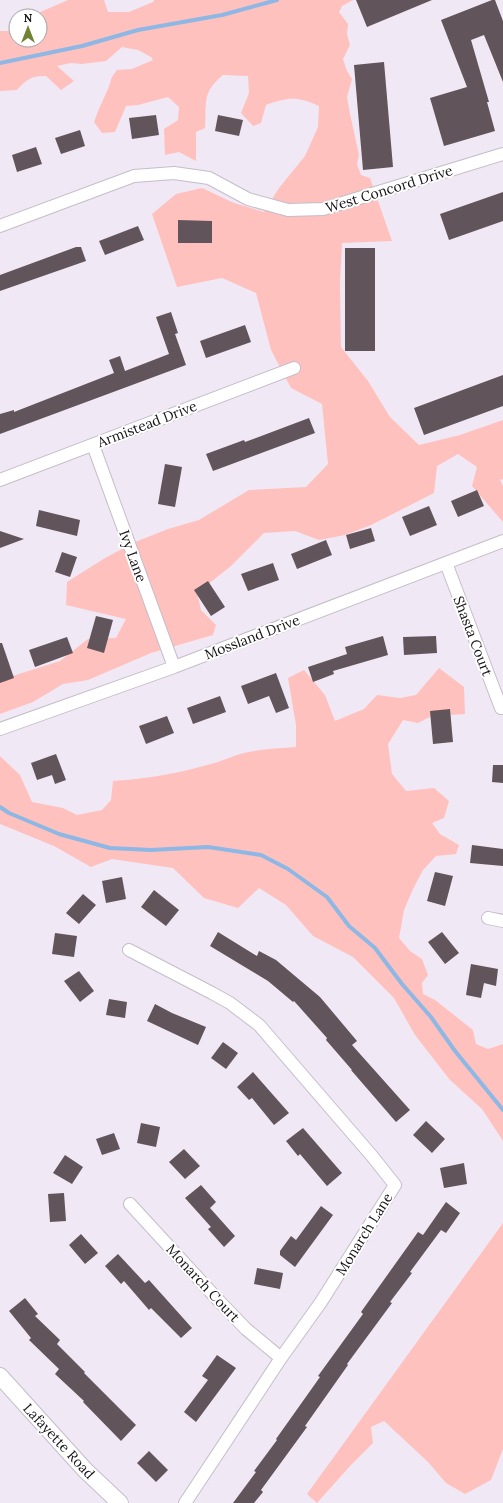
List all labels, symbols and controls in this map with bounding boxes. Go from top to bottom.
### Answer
north arrow [8,8,48,48]
text: N [24,11,33,25]
street label: West Concord Drive [323,161,455,217]
street label: Armistead Drive [94,397,200,452]
street label: Ivy Lane [115,527,151,585]
street label: Shasta Court [449,593,497,679]
street label: Mossland Drive [202,610,303,663]
street label: Monarch Lane [331,1189,397,1279]
street label: Monarch Court [162,1240,244,1326]
street label: Lafayette Road [19,1399,99,1483]

